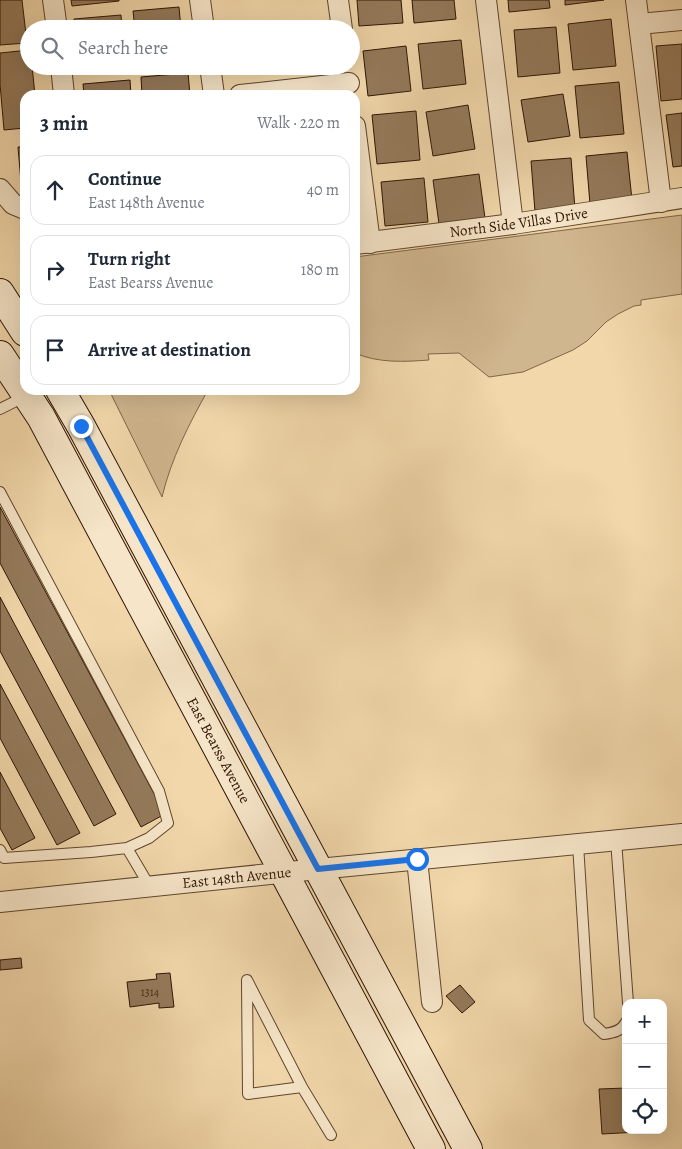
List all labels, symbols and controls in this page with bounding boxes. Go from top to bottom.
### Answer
search box [20,20,360,75]
icon: search [38,34,66,62]
text: Search here [78,35,168,61]
text: 3 min [40,109,88,137]
text: Walk · 220 m [257,112,340,134]
text: Continue [88,166,162,192]
icon: ahead [41,176,69,204]
text: 40 m [307,179,339,201]
text: East 148th Avenue [88,192,205,214]
street label: North Side Villas Drive [448,203,589,242]
text: Turn right [88,246,170,272]
icon: right [41,256,69,284]
text: 180 m [301,259,339,281]
text: East Bearss Avenue [88,272,213,294]
icon: arrive [41,336,69,364]
text: Arrive at destination [88,337,251,363]
route end [70,415,93,438]
street label: East Bearss Avenue [182,694,255,807]
route start [406,848,429,871]
street label: East 148th Avenue [181,862,292,893]
house number: 1314 [141,984,160,1000]
map controls [622,999,667,1134]
button: + [622,999,667,1044]
button: − [622,1044,667,1089]
button: locate [622,1089,667,1134]

